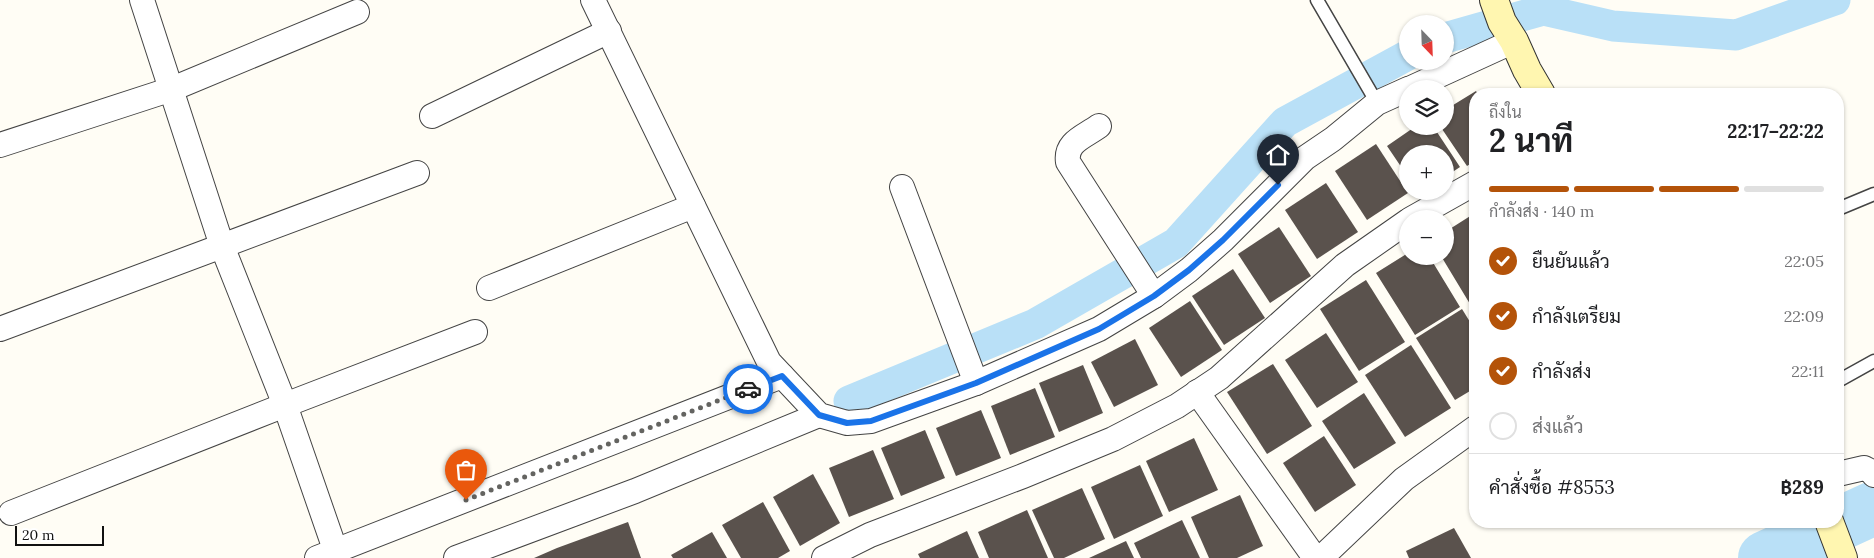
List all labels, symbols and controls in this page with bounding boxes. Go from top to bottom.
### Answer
north arrow [1399,15,1454,70]
map controls [1399,15,1454,265]
button: layers [1399,80,1454,135]
text: ถึงใน [1489,102,1522,122]
text: 22:17–22:22 [1727,119,1824,143]
text: 2 นาที [1489,120,1573,161]
pin [1257,134,1299,185]
icon: home [1264,141,1292,169]
button: + [1399,145,1454,200]
text: กำลังส่ง · 140 m [1489,201,1594,221]
button: − [1399,210,1454,265]
icon: check [1489,247,1517,275]
text: ยืนยันแล้ว [1532,249,1610,273]
text: 22:05 [1784,251,1824,271]
icon: check [1489,302,1517,330]
text: กำลังเตรียม [1532,304,1621,328]
text: 22:09 [1784,306,1824,326]
icon: check [1489,357,1517,385]
text: กำลังส่ง [1532,359,1591,383]
text: 22:11 [1791,361,1824,381]
courier [723,364,773,414]
icon: car [734,375,762,403]
text: ส่งแล้ว [1532,414,1583,438]
pin [445,449,487,500]
icon: bag [452,456,480,484]
text: คำสั่งซื้อ #8553 [1489,475,1615,499]
text: ฿289 [1781,475,1824,499]
scale bar [15,523,104,546]
text: 20 m [22,526,54,544]

